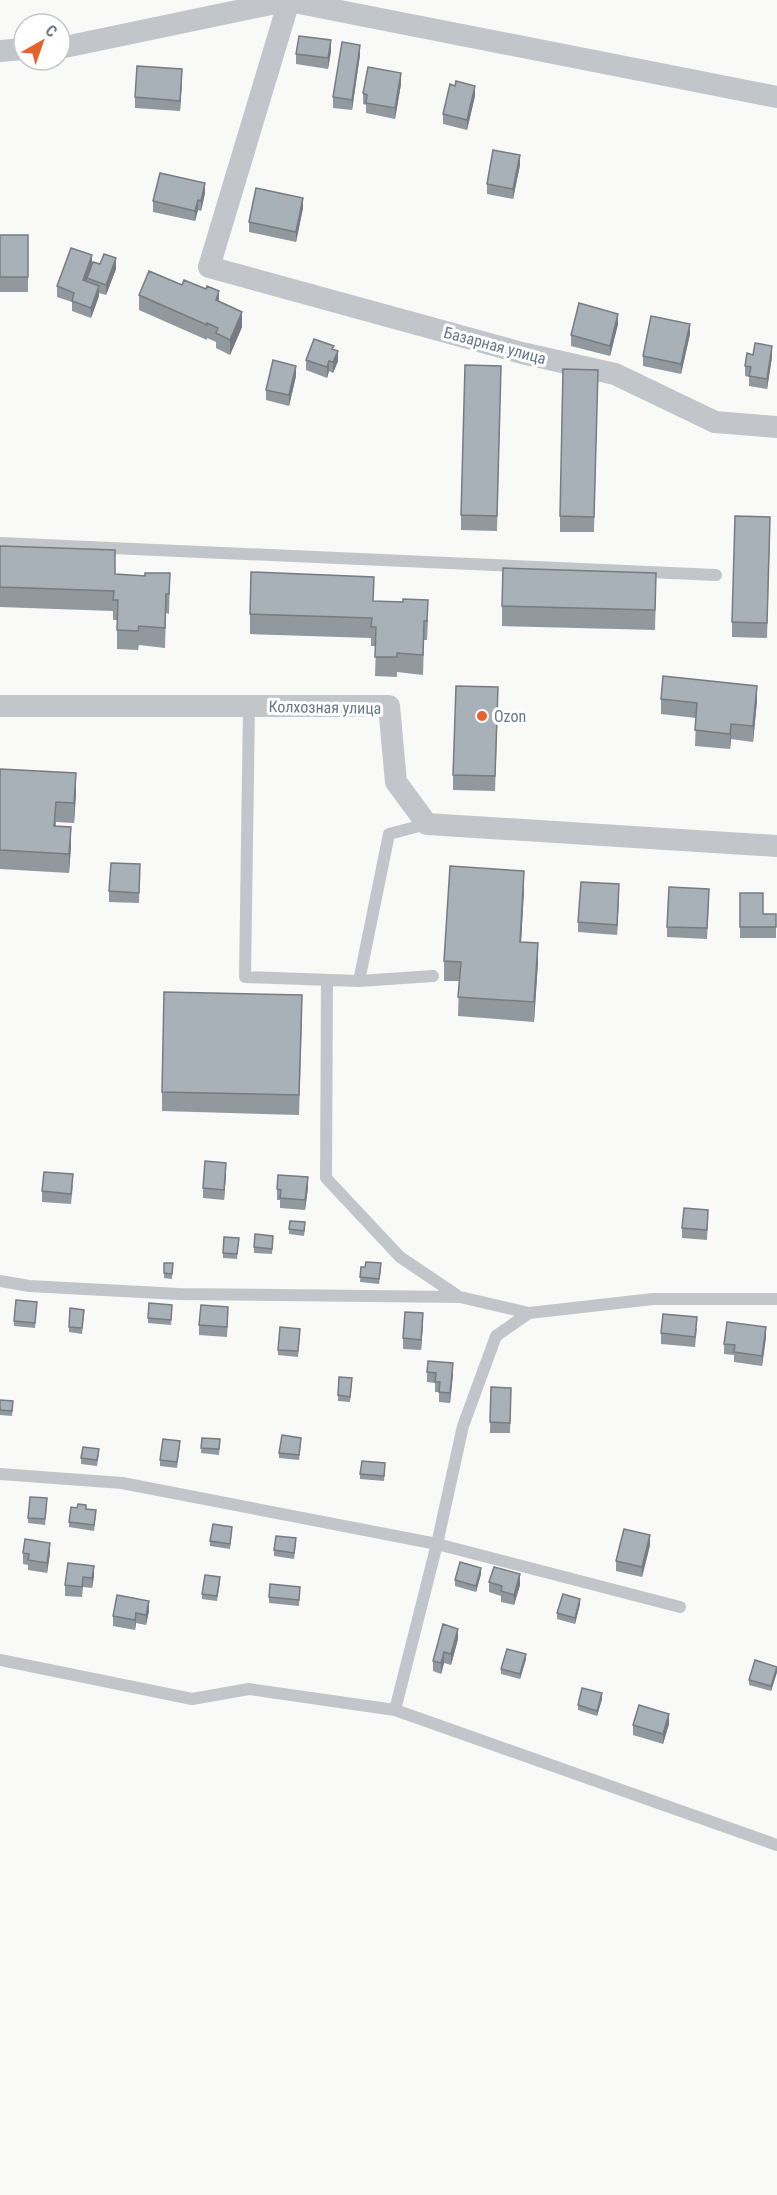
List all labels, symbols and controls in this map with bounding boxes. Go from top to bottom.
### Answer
north arrow [12,12,72,72]
text: С [42,21,61,41]
street label: Базарная улица [442,323,548,368]
street label: Колхозная улица [268,697,382,718]
place label: Ozon [494,707,526,726]
marker: Ozon [475,709,489,723]

